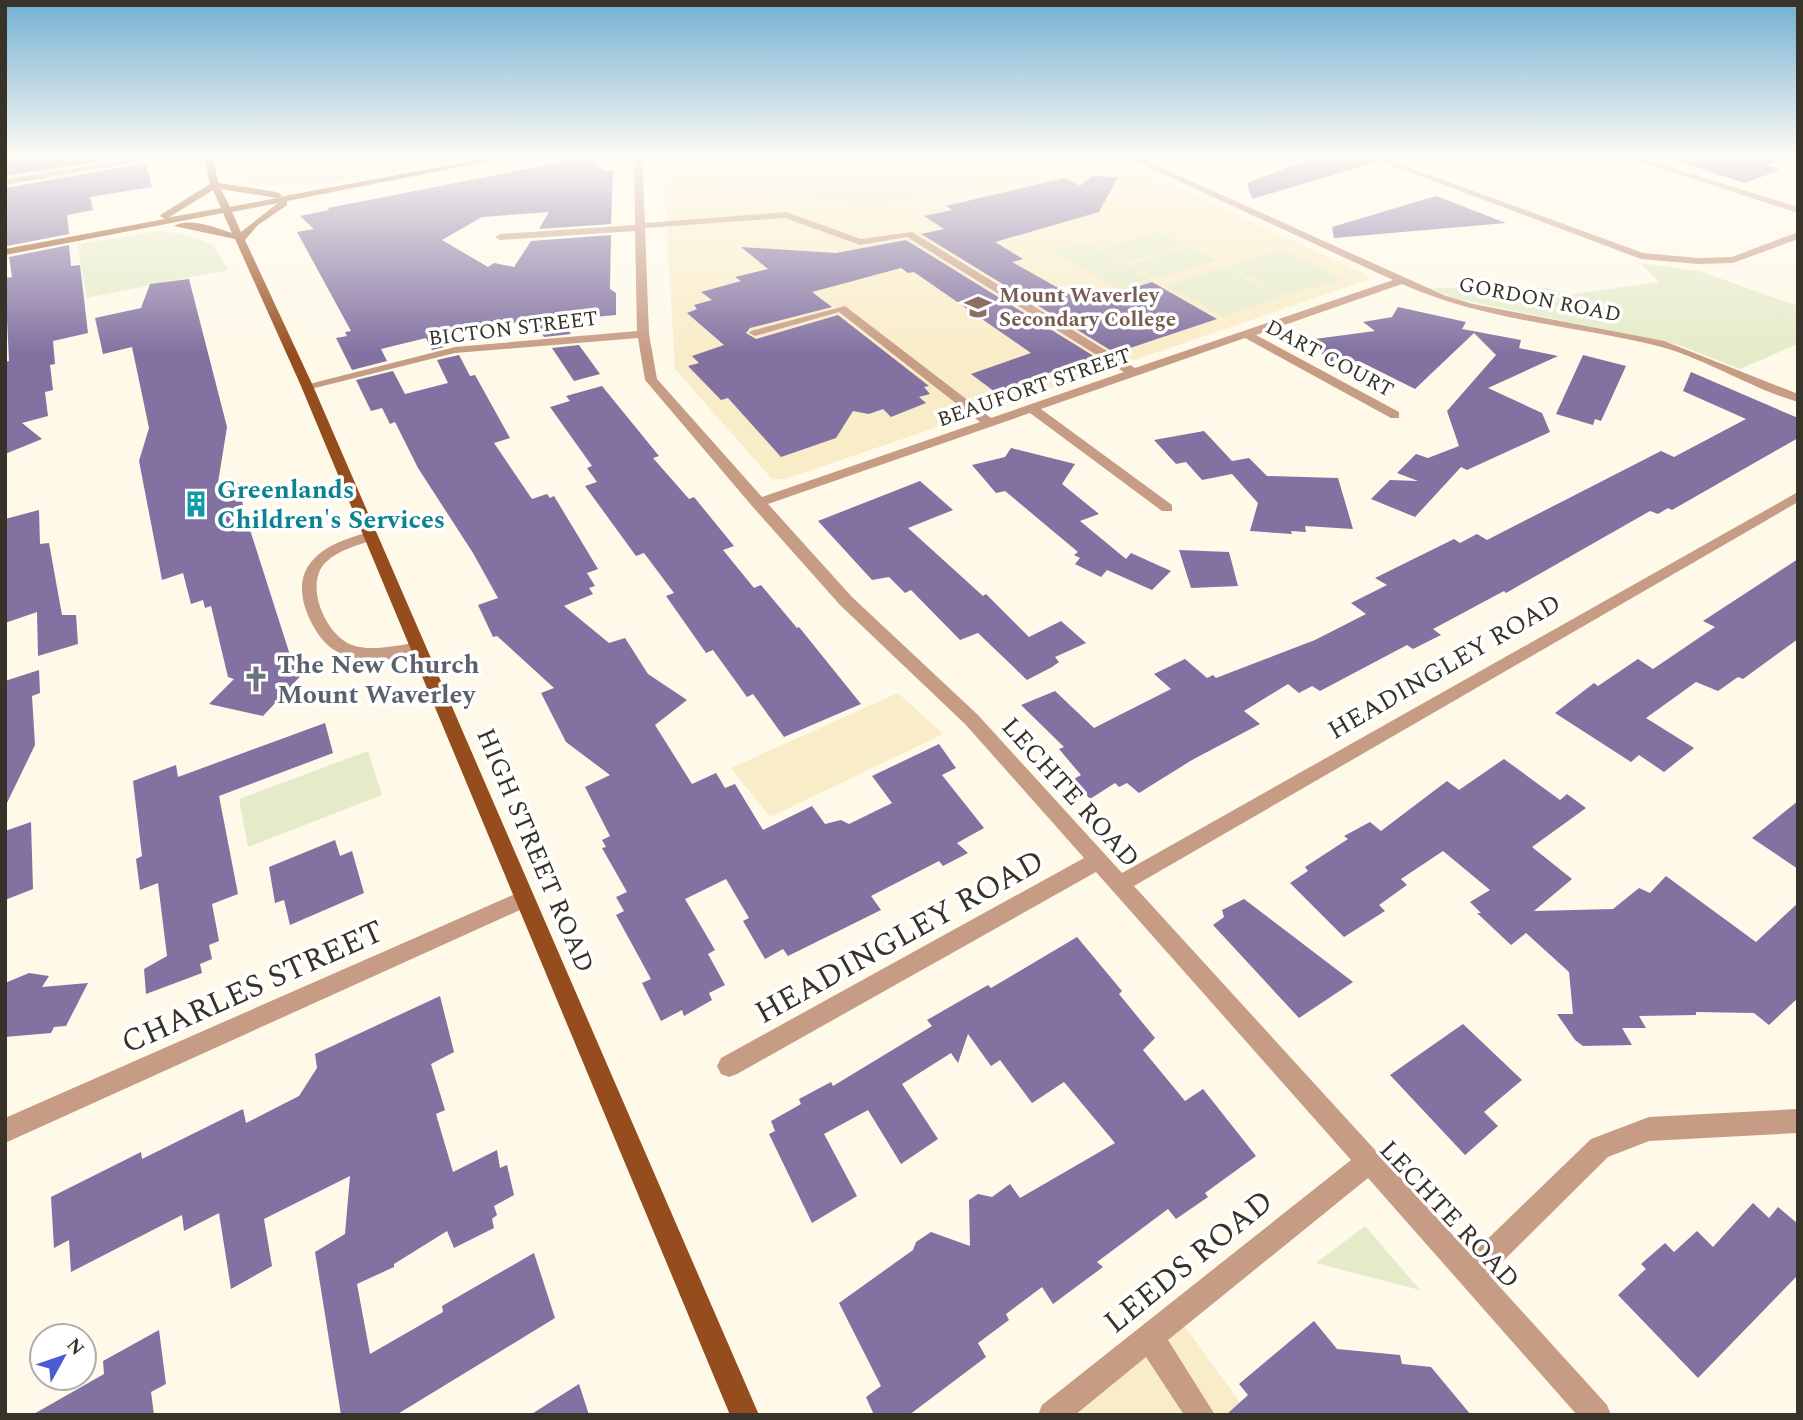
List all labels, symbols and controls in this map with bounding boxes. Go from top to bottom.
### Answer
street label: GORDON ROAD [1456,269,1624,331]
place label: Mount Waverley Secondary College [999,280,1176,336]
school or university icon: Mount Waverley Secondary College [963,292,993,322]
street label: BICTON STREET [426,303,600,355]
street label: DART COURT [1260,312,1399,406]
street label: BEAUFORT STREET [933,340,1136,436]
place label: Greenlands Children's Services [217,470,445,540]
building icon: Greenlands Children's Services [181,489,211,519]
street label: HEADINGLEY ROAD [1320,584,1569,750]
place label: The New Church Mount Waverley [277,645,480,715]
church icon: The New Church Mount Waverley [241,664,271,694]
street label: LECHTE ROAD [991,708,1149,877]
street label: HIGH STREET ROAD [465,722,605,979]
street label: HEADINGLEY ROAD [746,837,1053,1037]
street label: CHARLES STREET [113,907,392,1067]
street label: LECHTE ROAD [1369,1131,1529,1298]
street label: LEEDS ROAD [1093,1178,1285,1346]
north arrow [28,1322,98,1392]
text: N [59,1332,91,1362]

